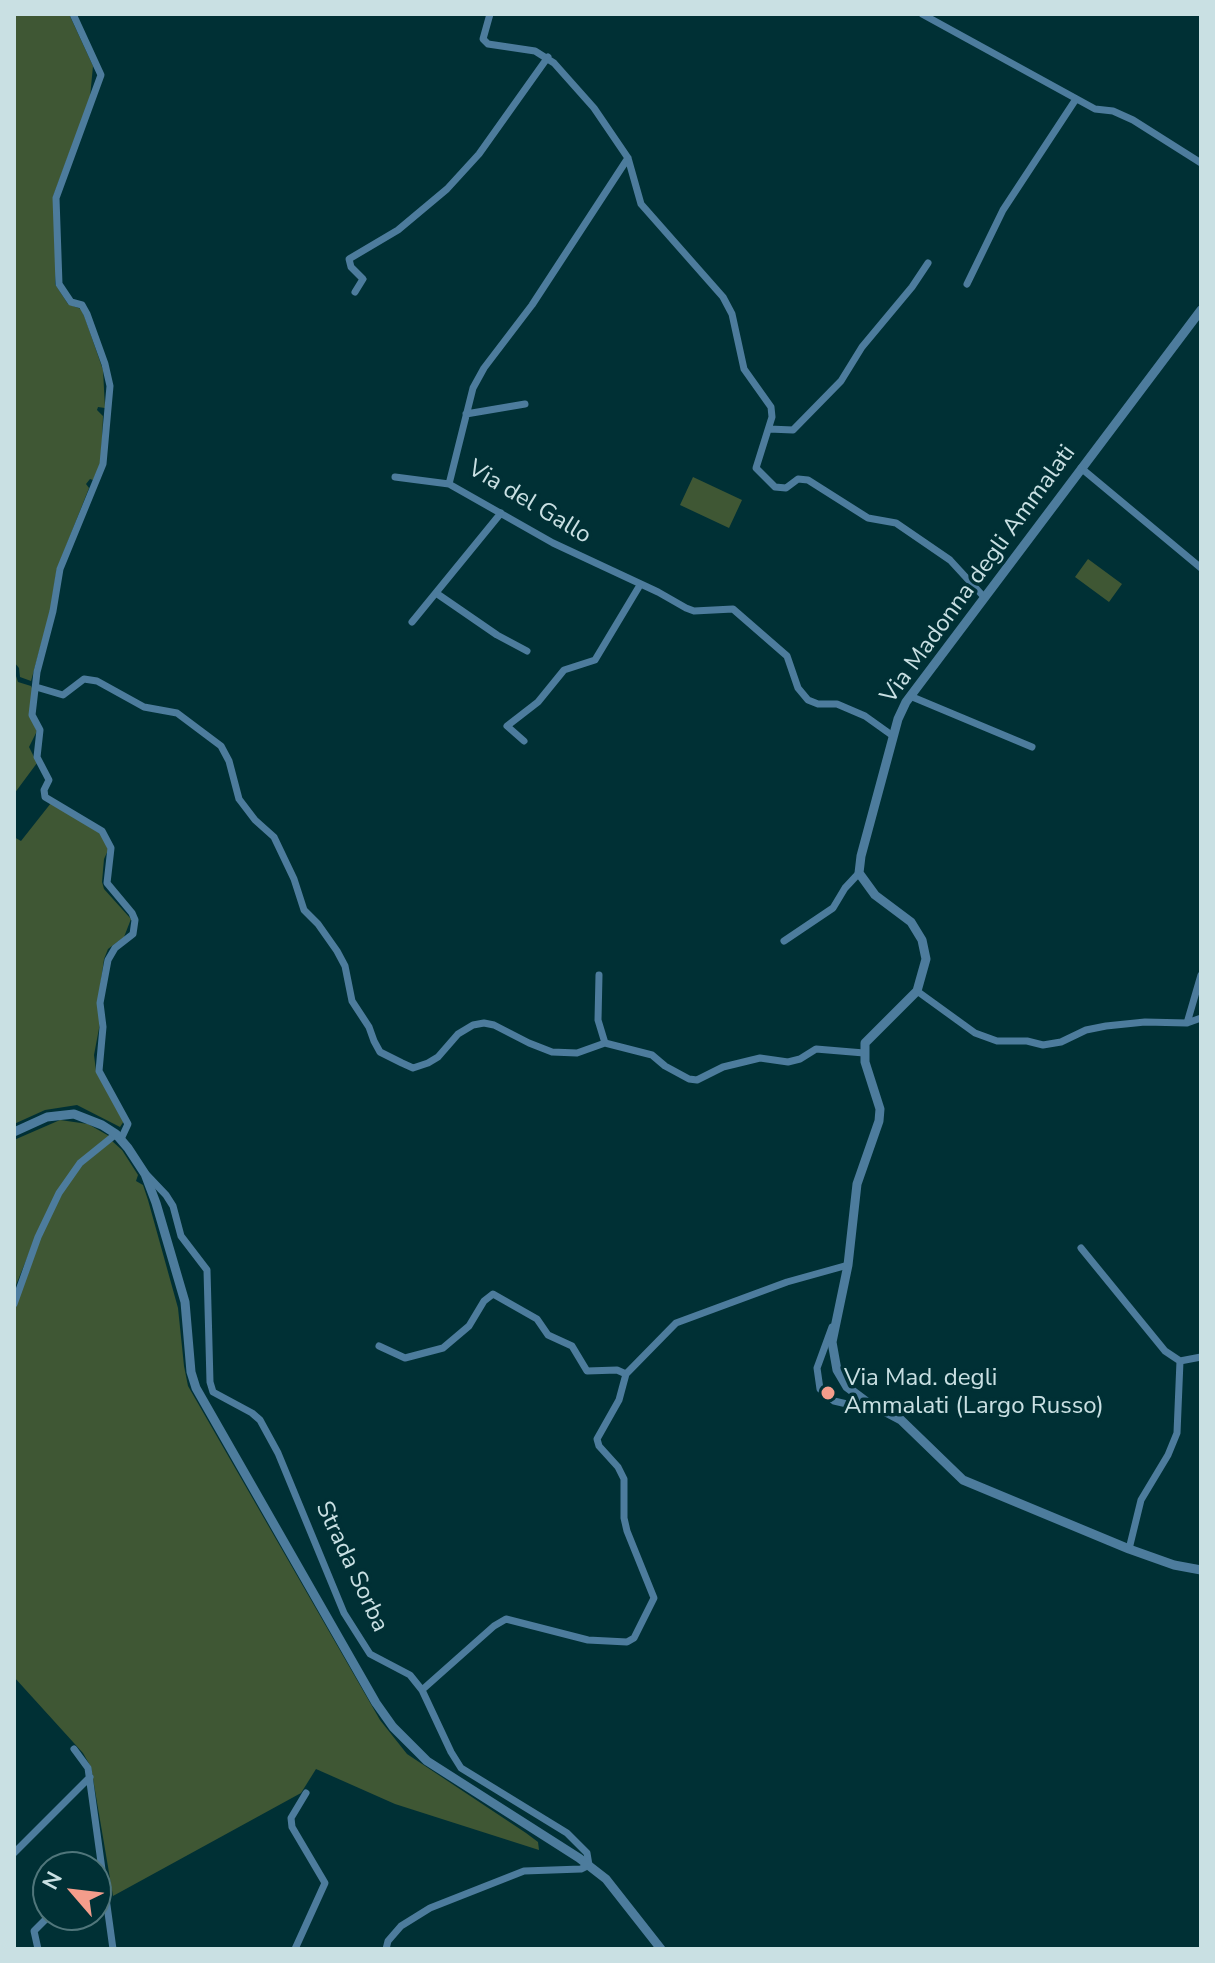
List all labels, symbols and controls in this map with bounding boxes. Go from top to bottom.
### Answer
street label: Via Madonna degli Ammalati [876,440,1082,710]
street label: Via del Gallo [462,455,596,551]
place label: Via Mad. degli Ammalati (Largo Russo) [844,1365,1104,1421]
marker: Via Mad. degli Ammalati (Largo Russo) [819,1384,837,1402]
street label: Strada Sorba [308,1497,394,1637]
north arrow [32,1851,112,1931]
text: N [35,1866,70,1895]

